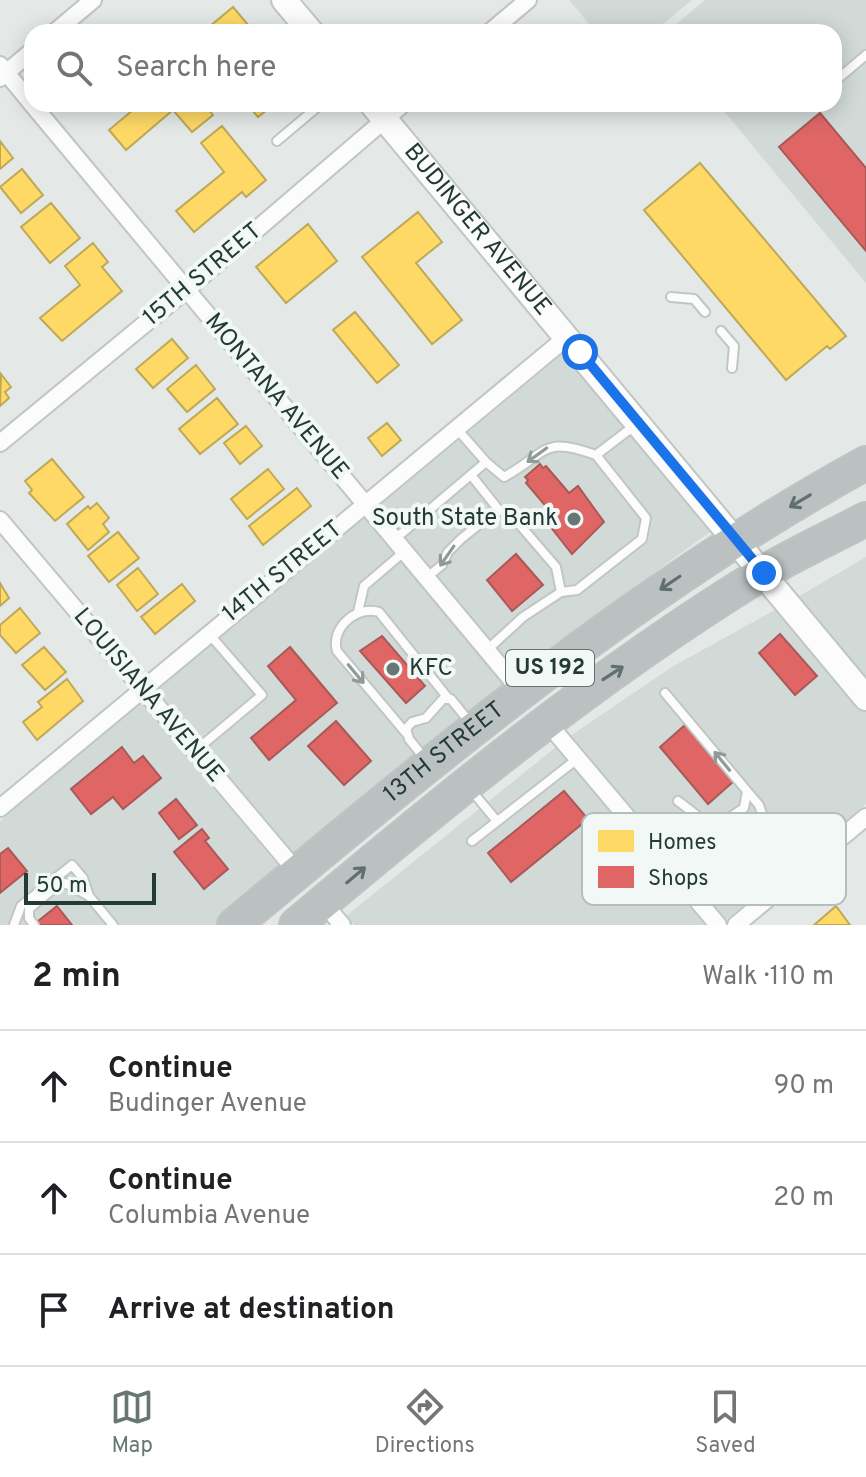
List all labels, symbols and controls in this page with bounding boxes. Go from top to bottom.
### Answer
search box [24,24,842,112]
icon: search [52,46,96,90]
text: Search here [116,50,276,87]
street label: BUDINGER AVENUE [397,138,557,322]
street label: 15TH STREET [137,217,269,333]
street label: MONTANA AVENUE [197,307,355,487]
route start [562,334,598,370]
one-way arrow [527,447,549,464]
one-way arrow [789,493,812,509]
place label: South State Bank [372,504,558,534]
marker: South State Bank [565,510,583,528]
street label: 14TH STREET [217,515,349,629]
one-way arrow [439,544,456,566]
route end [746,555,782,591]
one-way arrow [660,575,682,592]
street label: LOUISIANA AVENUE [66,603,230,789]
road number: US 192 [506,650,594,686]
place label: KFC [409,654,453,684]
marker: KFC [384,660,402,678]
one-way arrow [346,663,364,683]
one-way arrow [602,665,624,682]
street label: 13TH STREET [378,695,511,810]
one-way arrow [713,751,731,772]
legend [582,813,846,905]
text: Homes [648,830,717,857]
one-way arrow [345,866,365,884]
text: Shops [648,866,709,893]
scale bar [24,869,156,905]
text: 50 m [36,873,88,900]
text: 2 min [32,956,121,999]
text: Walk · 110 m [702,961,834,994]
text: Continue [108,1051,233,1088]
icon: ahead [32,1064,76,1108]
text: 90 m [774,1070,834,1103]
text: Budinger Avenue [108,1088,307,1121]
text: Continue [108,1163,233,1200]
icon: ahead [32,1176,76,1220]
text: 20 m [773,1182,834,1215]
text: Columbia Avenue [108,1200,310,1233]
icon: arrive [32,1288,76,1332]
text: Arrive at destination [108,1292,394,1329]
tab: Map [110,1385,154,1460]
tab: Directions [375,1385,475,1460]
tab: Saved [695,1385,756,1460]

